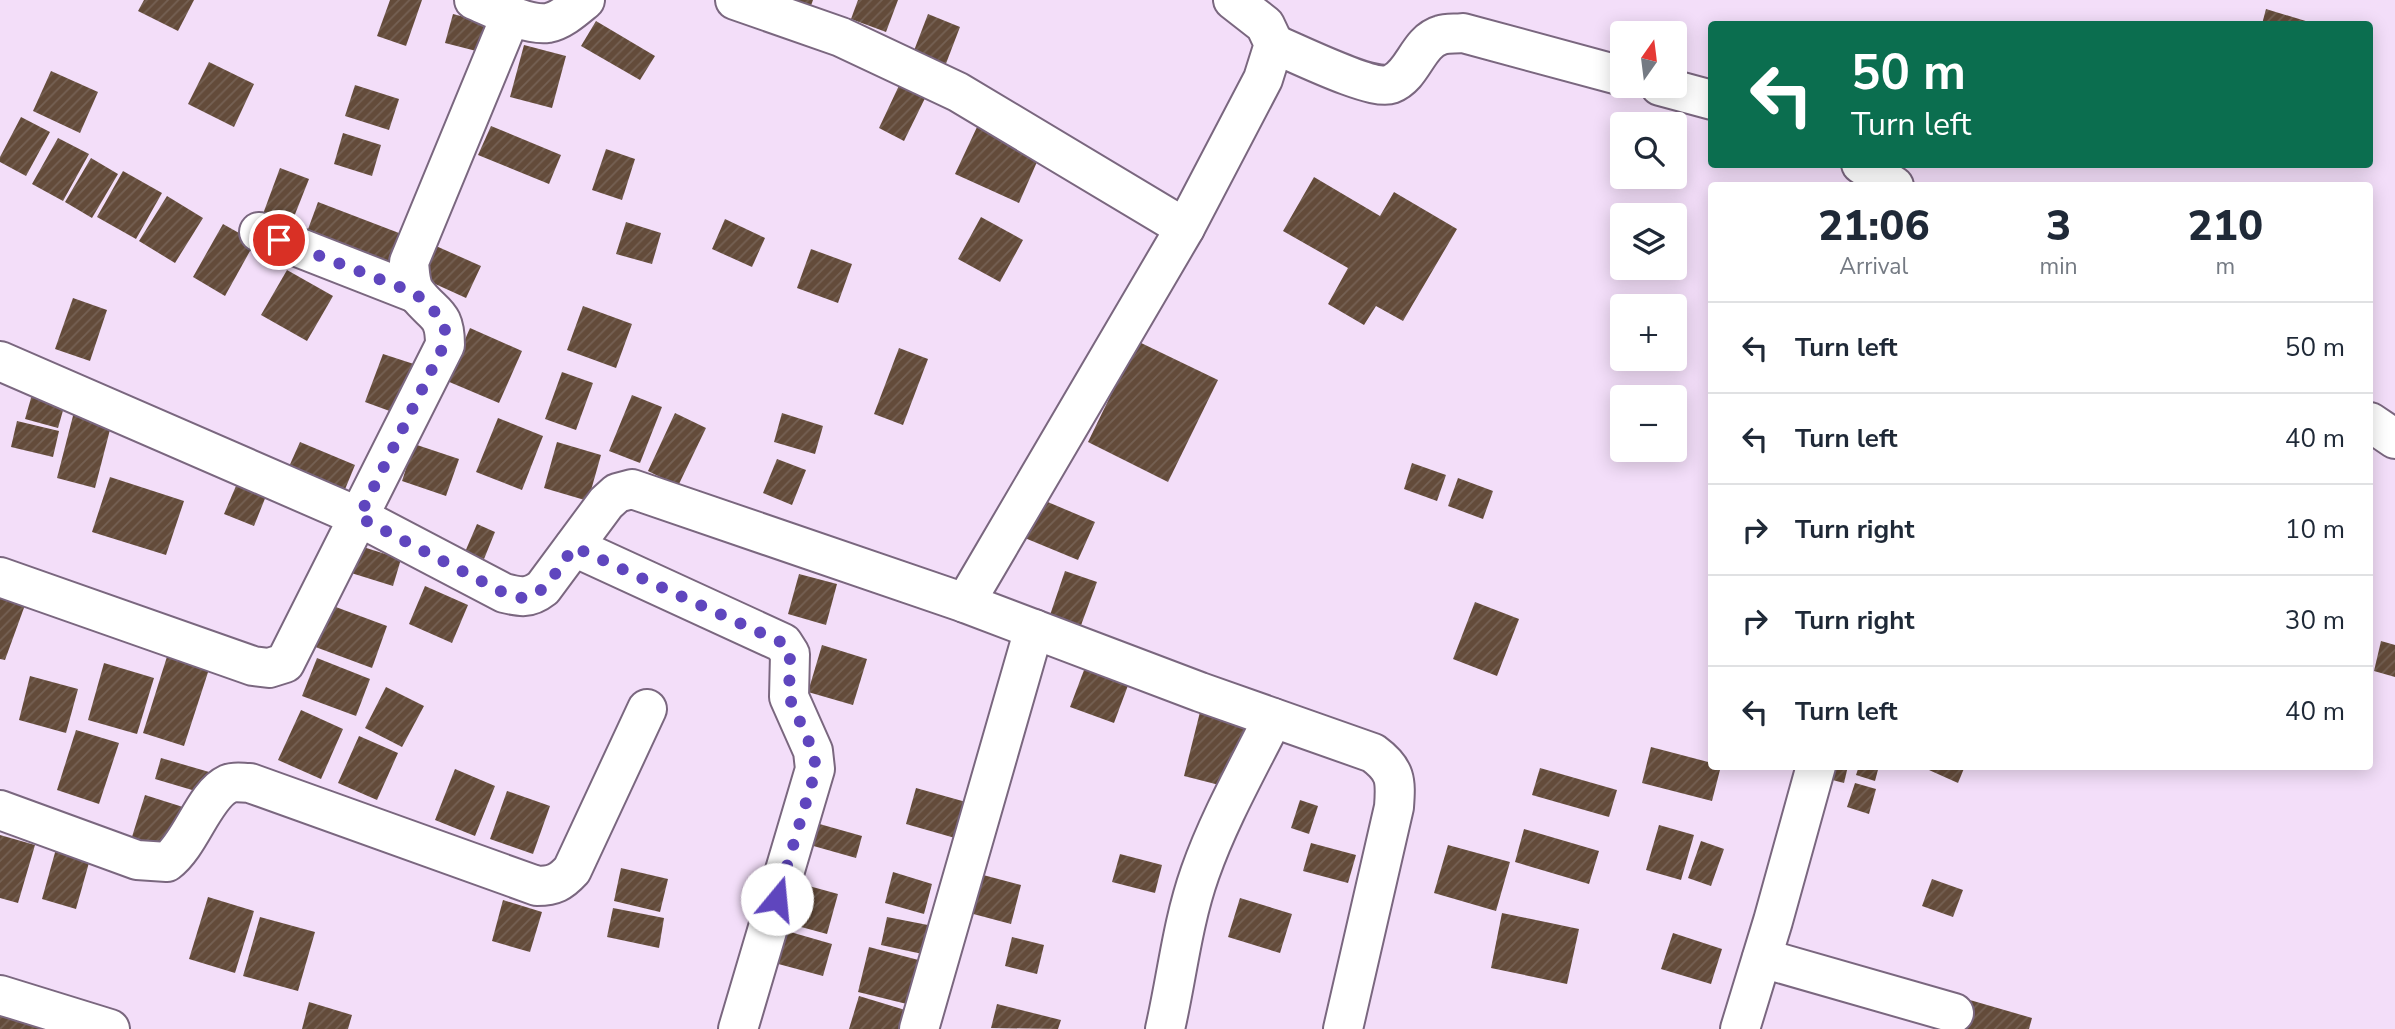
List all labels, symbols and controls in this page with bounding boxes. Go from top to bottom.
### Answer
north arrow [1610,21,1687,98]
map controls [1610,21,1687,462]
text: 50 m [1851,39,1966,106]
icon: left [1736,49,1827,140]
text: Turn left [1851,103,1971,146]
button: search [1610,112,1687,189]
text: 21:06 [1818,198,1930,255]
text: 3 [2046,198,2071,255]
text: 210 [2188,198,2263,255]
button: layers [1610,203,1687,280]
pin [249,210,309,270]
icon: arrive [260,221,298,259]
text: Arrival [1839,251,1908,282]
text: min [2040,251,2078,282]
text: m [2215,251,2235,282]
button: + [1610,294,1687,371]
icon: left [1736,329,1774,367]
text: Turn left [1795,330,1898,365]
text: 50 m [2285,330,2345,365]
button: − [1610,385,1687,462]
icon: left [1736,420,1774,458]
text: Turn left [1795,421,1898,456]
text: 40 m [2285,421,2345,456]
icon: right [1736,511,1774,549]
text: Turn right [1795,512,1914,547]
text: 10 m [2285,512,2345,547]
icon: right [1736,602,1774,640]
text: Turn right [1795,603,1914,638]
text: 30 m [2285,603,2345,638]
icon: left [1736,693,1774,731]
text: Turn left [1795,694,1898,729]
text: 40 m [2285,694,2345,729]
position arrow [740,862,814,936]

